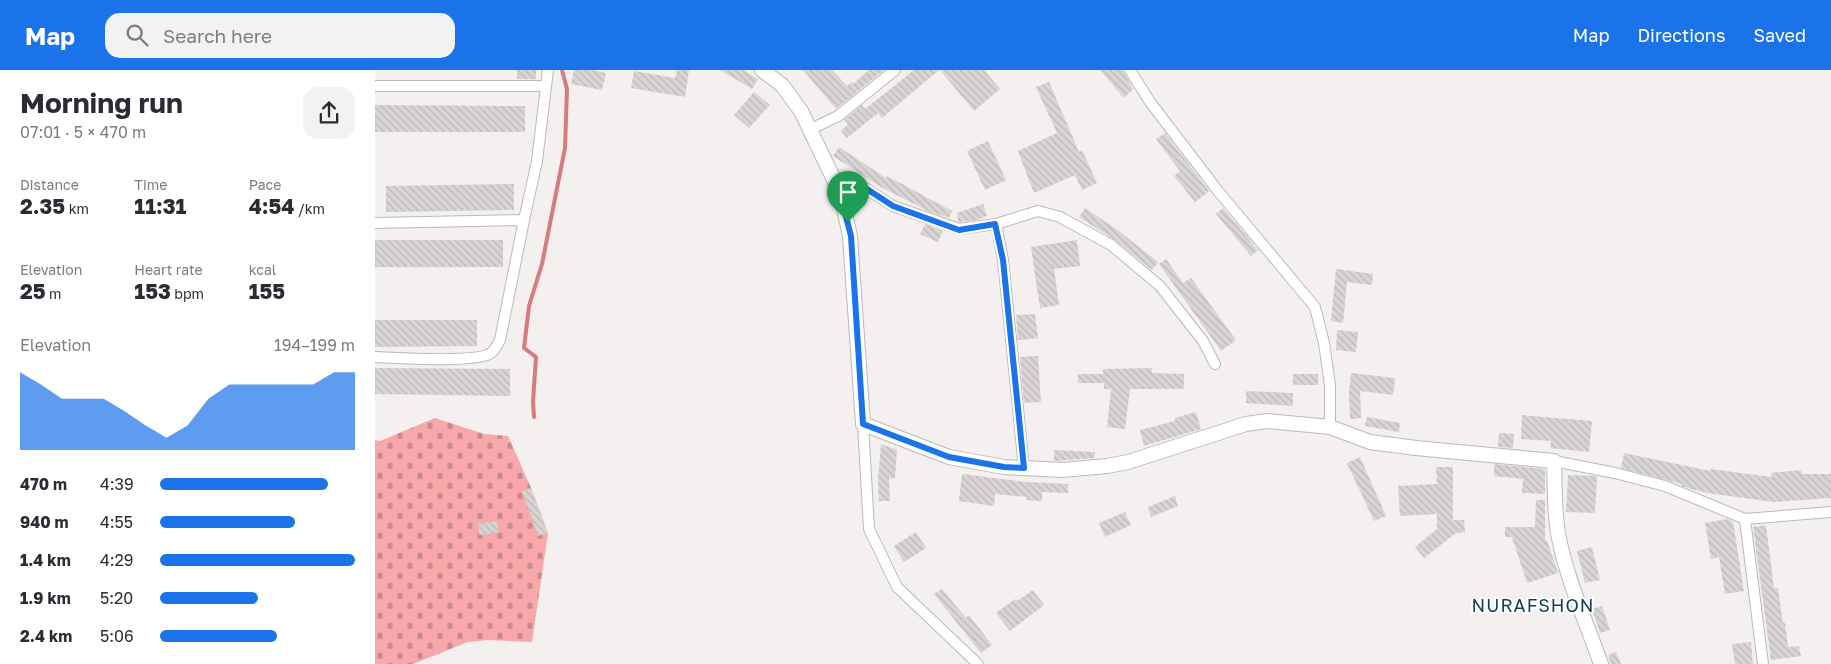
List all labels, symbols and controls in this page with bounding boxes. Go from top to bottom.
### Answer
search box [105,13,455,58]
text: Map [25,21,75,50]
icon: search [123,21,151,49]
text: Search here [163,24,272,47]
text: Map [1573,24,1609,46]
text: Directions [1637,24,1725,46]
text: Saved [1753,24,1806,46]
text: Morning run [20,86,183,119]
button: share [303,87,355,139]
text: 07:01 · 5 × 470 m [20,122,146,142]
pin [827,171,869,222]
text: Distance [20,176,79,193]
text: Time [134,176,167,193]
text: Pace [249,176,281,193]
icon: arrive [834,178,862,206]
text: 2.35 [20,193,65,219]
text: 11:31 [134,193,186,219]
text: 4:54 [249,193,294,219]
text: km [65,200,89,217]
text: /km [294,200,325,217]
text: Elevation [20,261,82,278]
text: Heart rate [134,261,203,278]
text: kcal [249,261,276,278]
text: 25 [20,278,46,304]
text: 153 [134,278,171,304]
text: 155 [249,278,285,304]
text: m [46,285,62,302]
text: bpm [171,285,204,302]
text: Elevation [20,335,91,355]
text: 194–199 m [274,335,355,355]
text: 470 m [20,474,67,494]
text: 4:39 [100,474,134,494]
text: 940 m [20,512,69,532]
text: 4:55 [100,512,133,532]
text: 1.4 km [20,550,71,570]
text: 4:29 [100,550,134,570]
text: 1.9 km [20,588,71,608]
text: 5:20 [100,588,133,608]
district label: NURAFSHON [1472,594,1594,616]
text: 2.4 km [20,626,72,646]
text: 5:06 [100,626,134,646]

